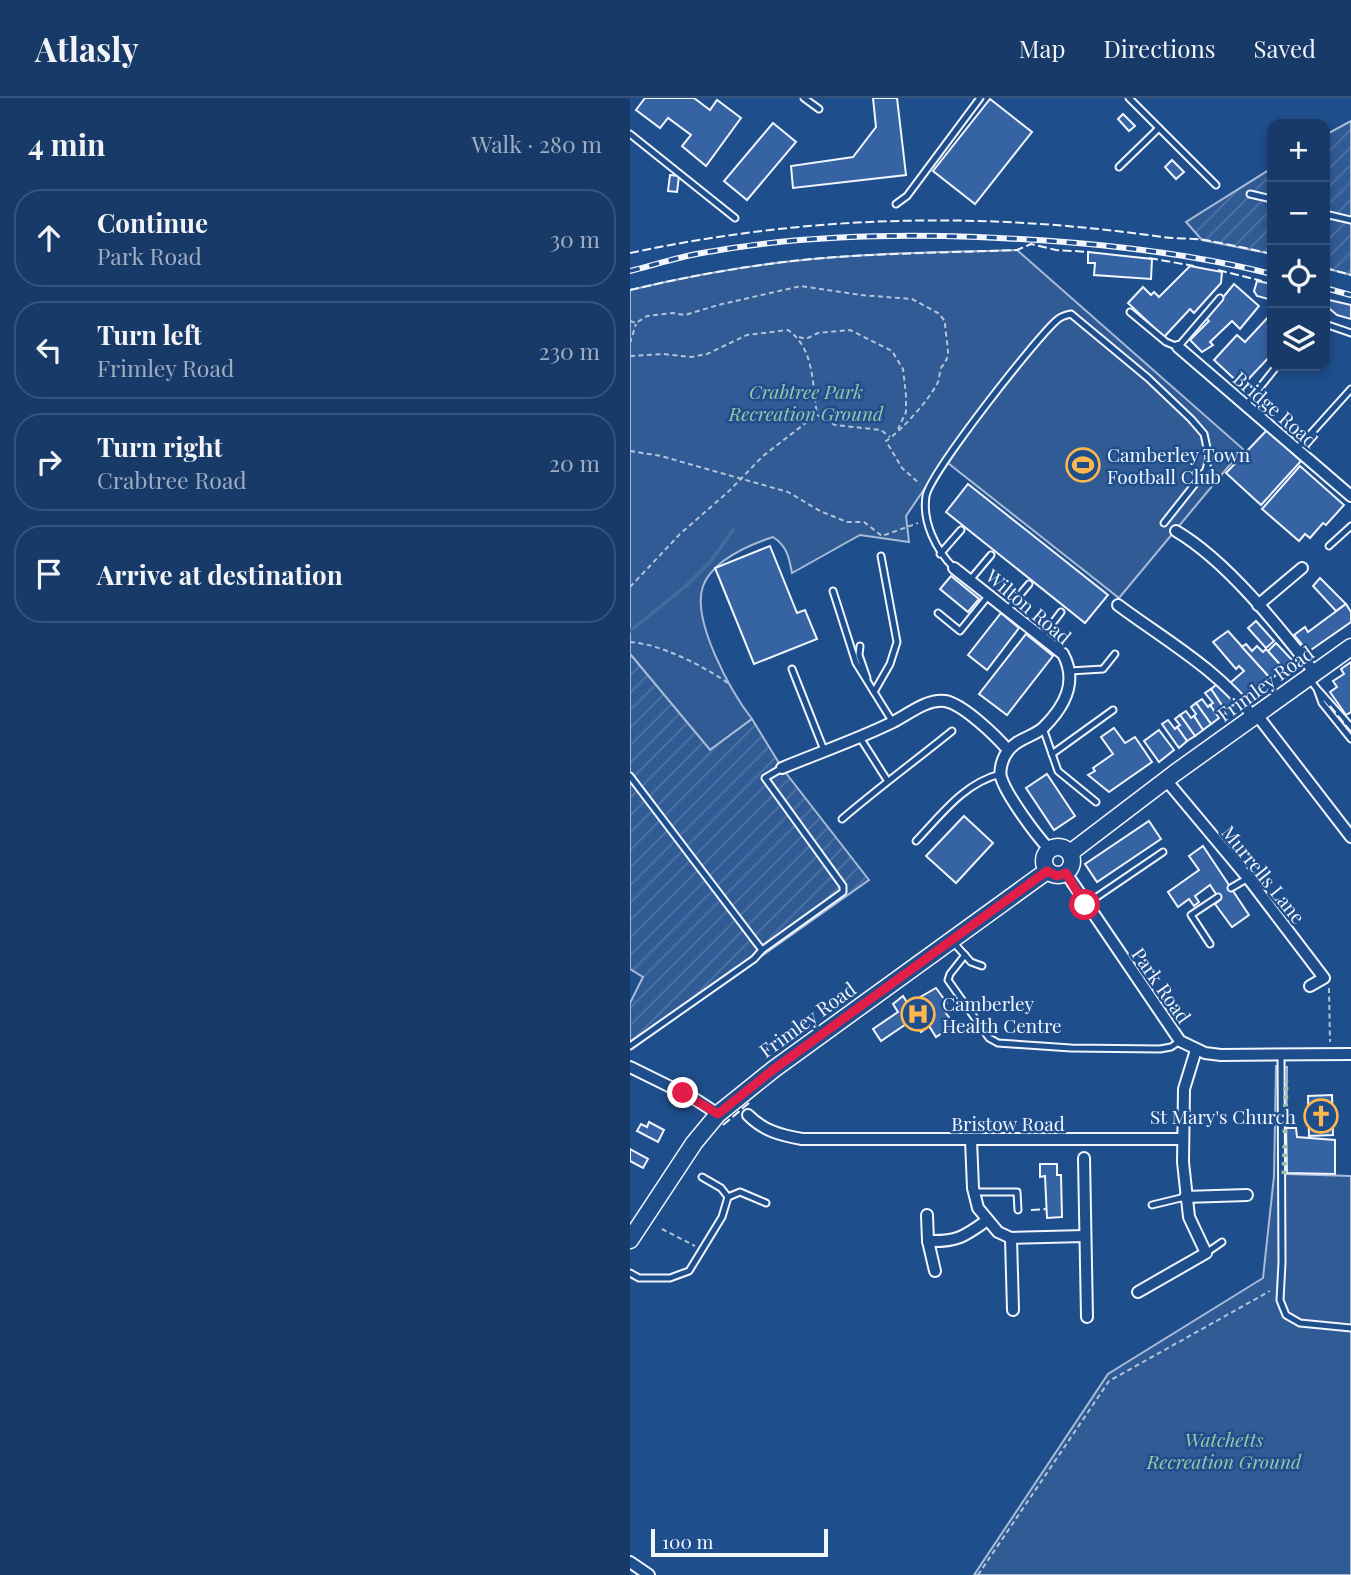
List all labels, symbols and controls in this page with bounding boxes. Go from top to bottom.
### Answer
text: Atlasly [35,26,139,70]
text: Map [1019,32,1065,64]
text: Directions [1103,32,1216,64]
text: Saved [1254,32,1316,64]
map controls [1267,119,1330,371]
button: + [1267,119,1330,182]
text: 4 min [28,124,106,164]
text: Walk · 280 m [471,128,602,159]
button: − [1267,182,1330,245]
text: Continue [97,205,208,240]
icon: ahead [30,219,68,257]
text: 30 m [550,223,600,254]
text: Park Road [97,240,202,271]
button: locate [1267,245,1330,308]
button: layers [1267,308,1330,371]
text: Turn left [97,317,202,352]
icon: left [30,331,68,369]
text: 230 m [539,335,600,366]
text: Frimley Road [97,352,234,383]
street label: Bridge Road [1228,365,1324,453]
park label: Crabtree Park Recreation Ground [728,378,884,426]
text: Turn right [97,429,223,464]
place label: Camberley Town Football Club [1107,441,1251,489]
icon: right [30,443,68,481]
sports icon: Camberley Town Football Club [1064,446,1102,484]
text: 20 m [549,447,600,478]
text: Crabtree Road [97,464,247,495]
icon: arrive [30,555,68,593]
text: Arrive at destination [97,557,343,592]
street label: Wilton Road [980,562,1077,649]
street label: Frimley Road [1211,639,1319,727]
street label: Murrells Lane [1216,819,1312,929]
route start [1069,889,1100,920]
street label: Park Road [1126,942,1198,1028]
street label: Frimley Road [753,975,861,1063]
place label: Camberley Health Centre [942,990,1062,1038]
hospital icon: Camberley Health Centre [899,995,937,1033]
route end [667,1077,698,1108]
church icon: St Mary's Church [1302,1097,1340,1135]
place label: St Mary's Church [1150,1103,1296,1129]
street label: Bristow Road [951,1110,1065,1136]
park label: Watchetts Recreation Ground [1146,1426,1302,1474]
scale bar [651,1526,828,1558]
text: 100 m [662,1528,713,1554]

